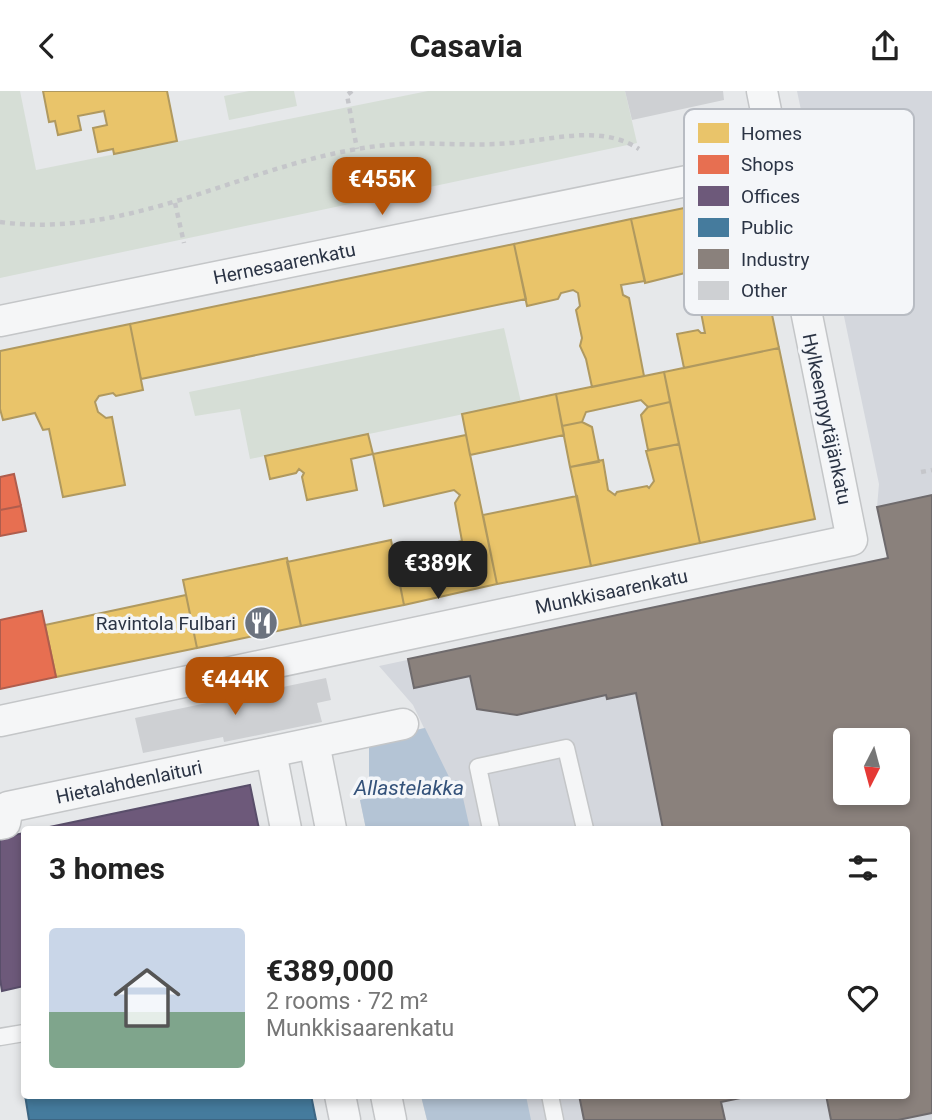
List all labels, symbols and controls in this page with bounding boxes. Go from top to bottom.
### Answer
icon: back [28,27,66,65]
text: Casavia [409,27,523,65]
icon: share [866,27,904,65]
legend [684,109,914,315]
text: Homes [741,122,802,145]
text: Shops [741,153,794,176]
pin: €455K [333,157,431,217]
text: €455K [348,166,416,193]
text: Offices [741,185,800,208]
text: Public [741,216,793,239]
street label: Hernesaarenkatu [211,237,357,289]
text: Industry [741,248,809,271]
text: Other [741,279,788,302]
street label: Hylkeenpyytäjänkatu [798,331,856,507]
pin: €389K [389,541,487,601]
text: €389K [404,550,472,577]
street label: Munkkisaarenkatu [533,564,690,619]
restaurant icon: Ravintola Fulbari [242,604,280,642]
place label: Ravintola Fulbari [96,612,236,635]
pin: €444K [186,657,284,717]
text: €444K [201,666,269,693]
north arrow [833,728,910,805]
map controls [833,728,910,805]
street label: Hietalahdenlaituri [54,755,204,808]
water label: Allastelakka [353,776,464,800]
icon: filters [844,849,882,887]
text: 3 homes [49,851,165,886]
text: €389,000 [266,953,394,988]
icon: home [105,956,189,1040]
icon: heart [844,979,882,1017]
text: 2 rooms · 72 m² [266,988,428,1015]
text: Munkkisaarenkatu [266,1015,454,1042]

